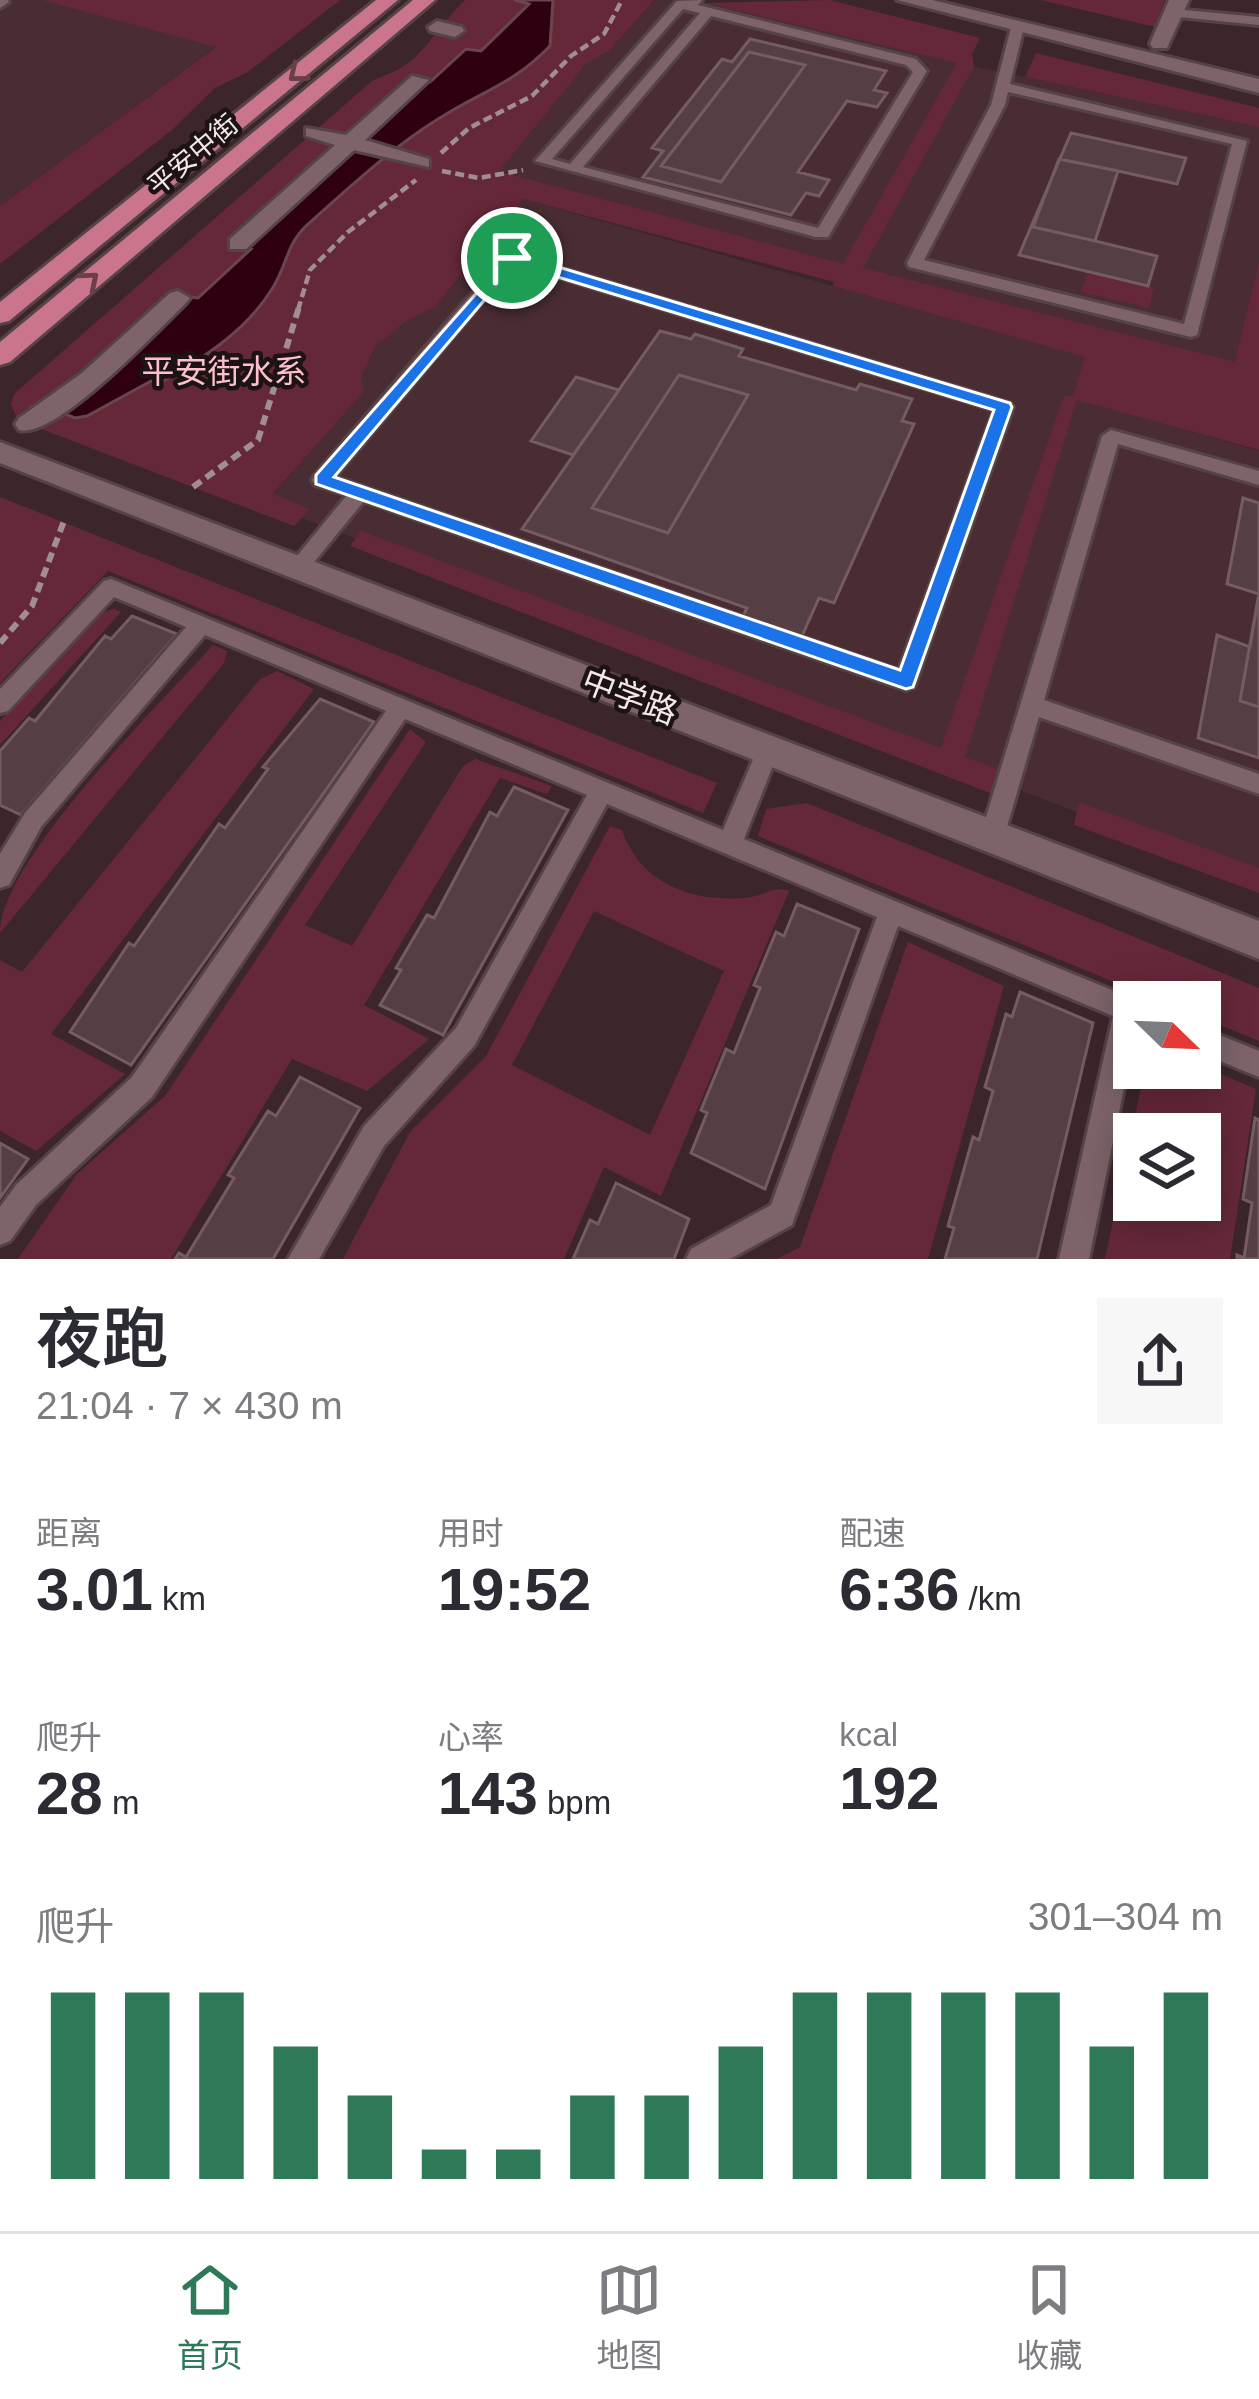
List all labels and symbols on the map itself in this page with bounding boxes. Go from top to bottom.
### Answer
one-way arrow [289,60,311,81]
street label: 平安中街 [142,109,244,201]
pin [461,207,563,309]
one-way arrow [76,273,98,295]
park label: 平安街水系 [142,353,307,390]
street label: 中学路 [577,661,683,731]
north arrow [1113,981,1221,1089]

